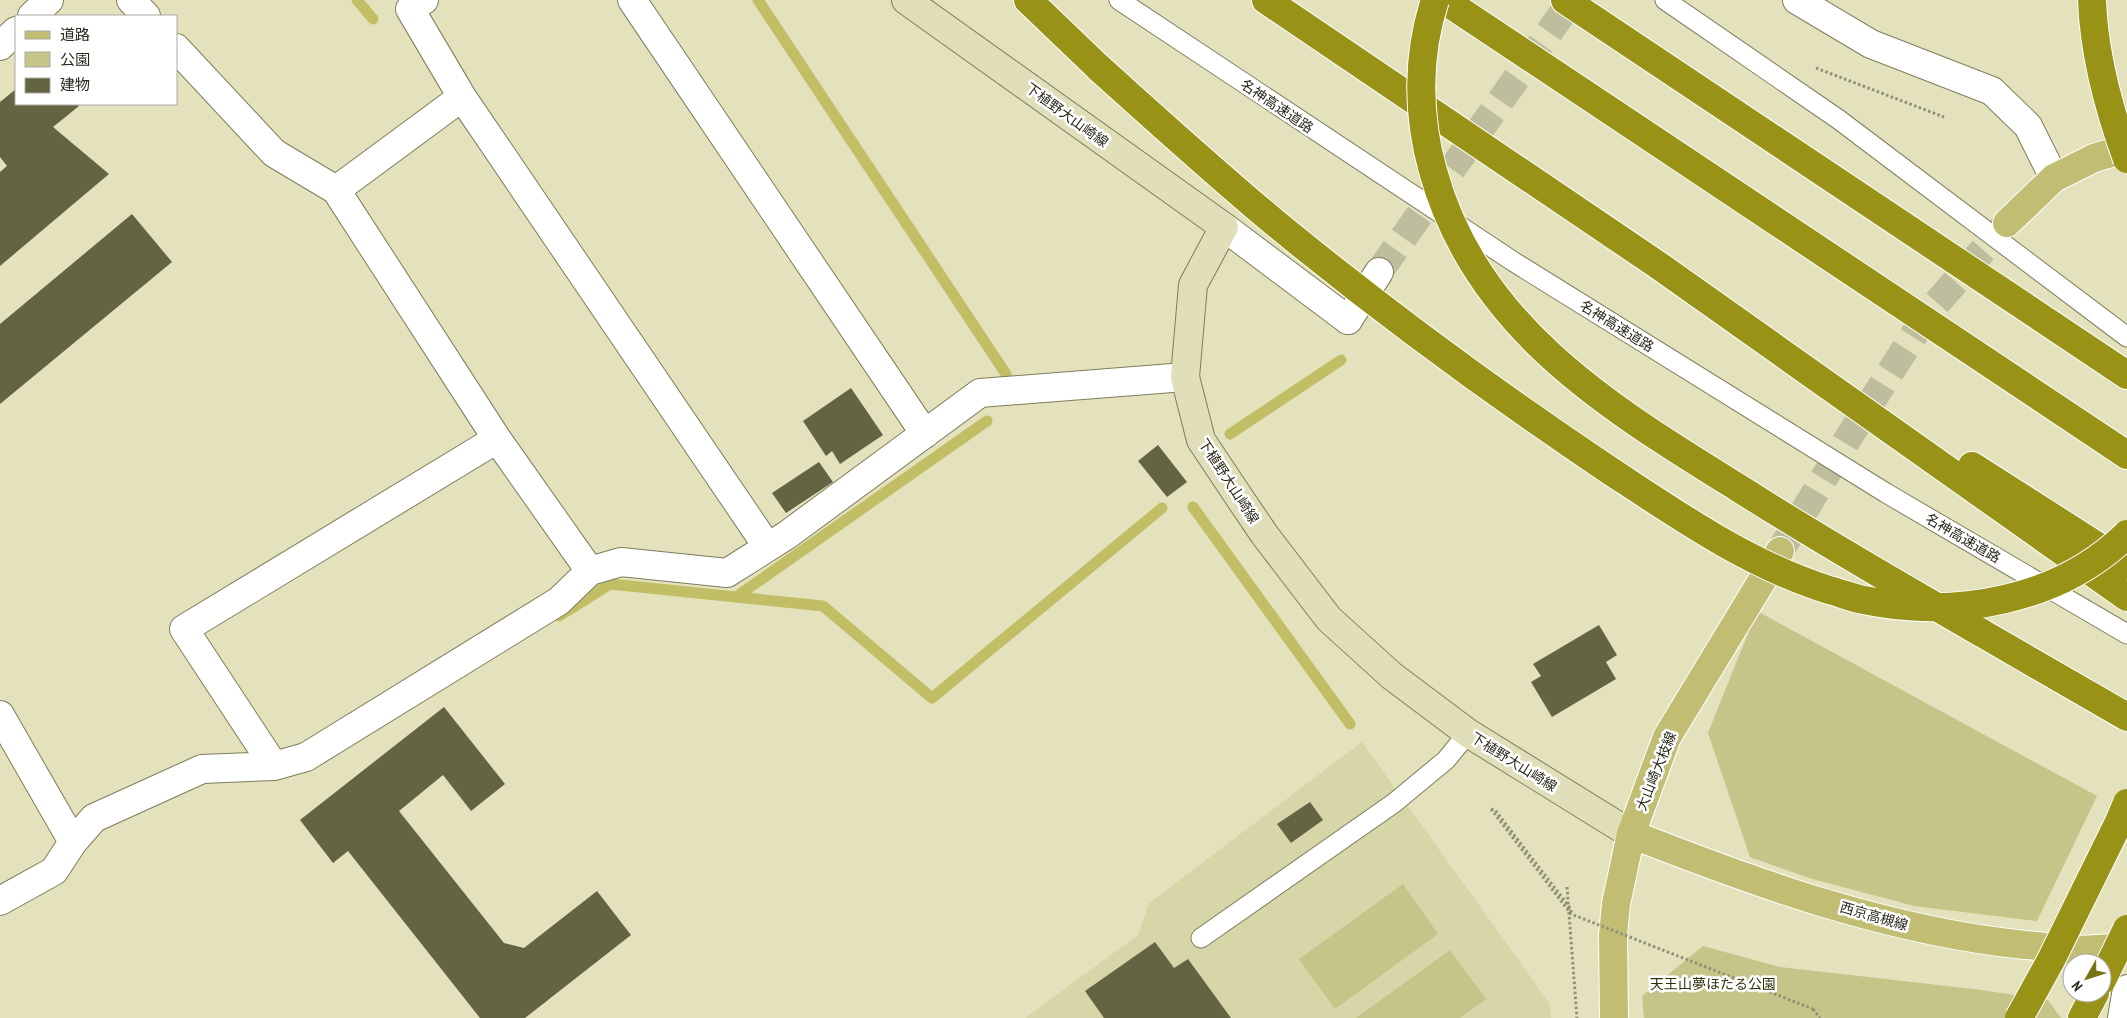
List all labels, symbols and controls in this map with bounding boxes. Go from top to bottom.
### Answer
legend [15,15,178,105]
text: 道路 [60,25,90,44]
text: 公園 [60,50,90,69]
text: 建物 [60,75,90,94]
street label: 名神高速道路 [1237,75,1317,137]
street label: 下植野大山崎線 [1022,79,1112,151]
street label: 名神高速道路 [1577,296,1657,356]
street label: 下植野大山崎線 [1195,435,1263,527]
street label: 名神高速道路 [1922,509,2004,567]
street label: 下植野大山崎線 [1468,728,1560,796]
street label: 大山崎大枝線 [1632,729,1680,813]
street label: 西京高槻線 [1838,898,1910,934]
north arrow [2062,953,2112,1003]
park label: 天王山夢ほたる公園 [1650,975,1776,993]
text: N [2068,978,2086,995]

